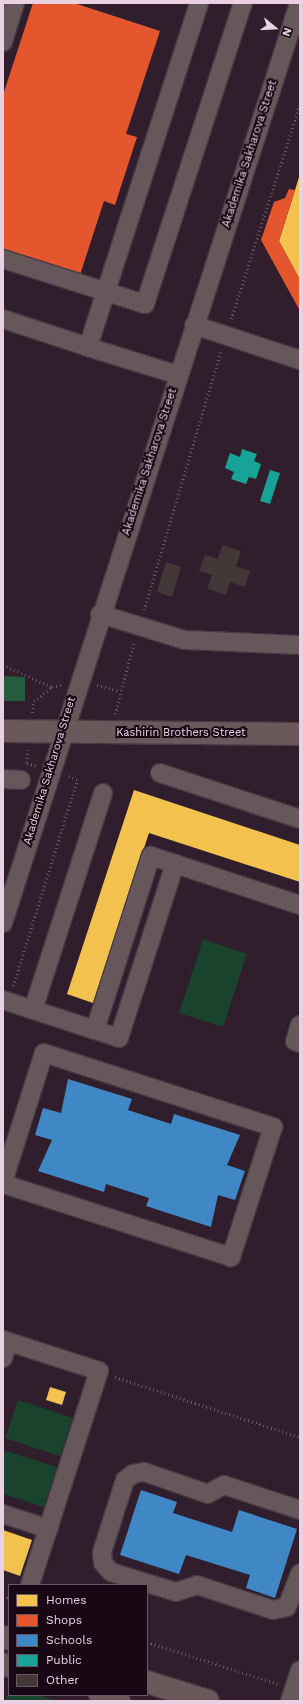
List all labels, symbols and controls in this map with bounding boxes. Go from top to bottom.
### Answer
north arrow [255,8,295,48]
text: N [279,26,294,38]
street label: Akademika Sakharova Street [220,79,280,229]
street label: Akademika Sakharova Street [120,387,180,537]
street label: Akademika Sakharova Street [21,695,79,847]
street label: Kashirin Brothers Street [116,726,246,740]
legend [8,1584,148,1696]
text: Homes [46,1593,87,1607]
text: Shops [46,1613,82,1627]
text: Schools [46,1633,92,1647]
text: Public [46,1653,82,1667]
text: Other [46,1673,79,1687]

